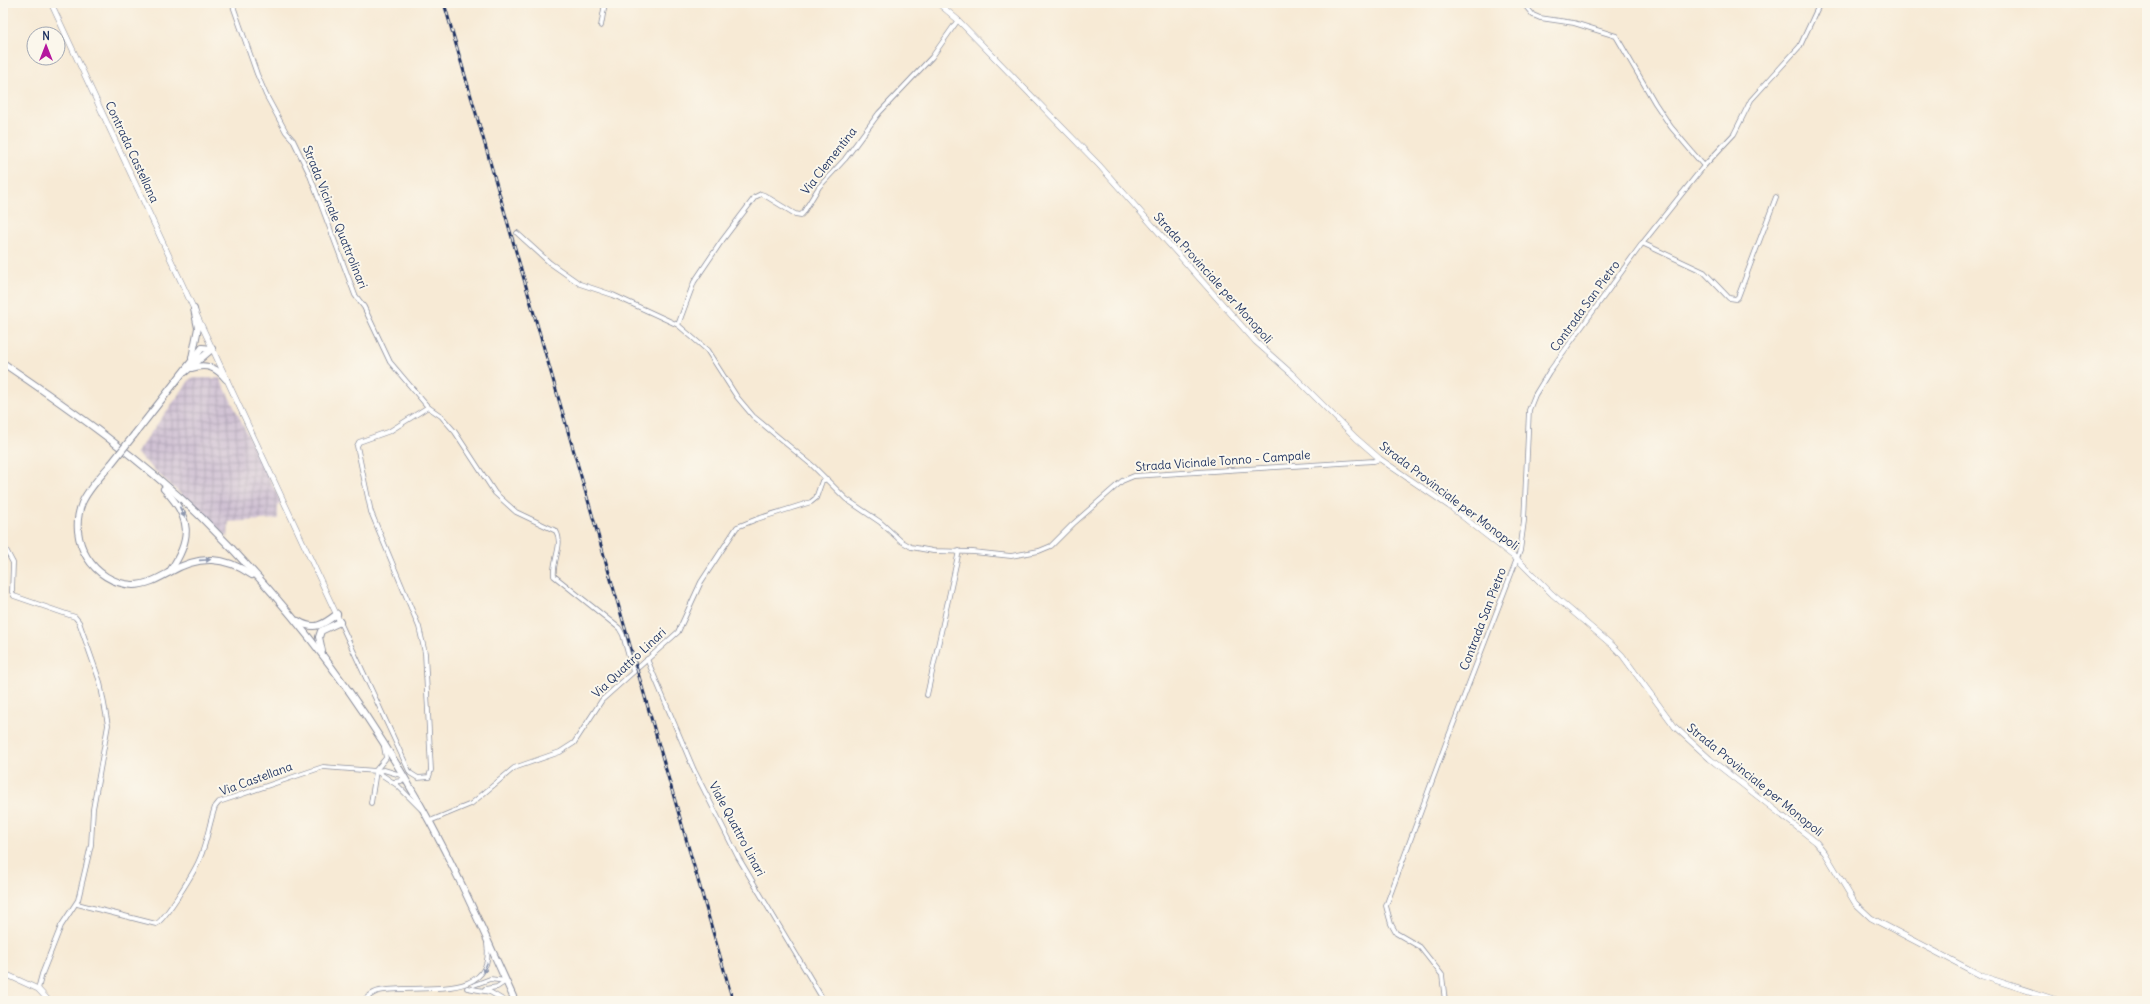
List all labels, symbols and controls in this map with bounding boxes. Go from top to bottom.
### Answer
north arrow [26,26,66,66]
text: N [42,29,50,43]
street label: Contrada Castellana [102,99,163,205]
street label: Via Clementina [798,124,860,197]
street label: Strada Vicinale Quattrolinari [300,143,371,291]
street label: Strada Provinciale per Monopoli [1151,209,1276,346]
street label: Contrada San Pietro [1546,257,1623,354]
street label: Strada Provinciale per Monopoli [1377,438,1522,553]
street label: Strada Vicinale Tonno - Campale [1135,447,1311,474]
one-way arrow [179,506,185,518]
one-way arrow [199,556,211,563]
street label: Contrada San Pietro [1456,565,1509,672]
street label: Via Quattro Linari [588,624,669,701]
street label: Strada Provinciale per Monopoli [1684,720,1826,839]
street label: Via Castellana [217,758,294,799]
street label: Viale Quattro Linari [706,779,769,879]
one-way arrow [482,962,488,974]

